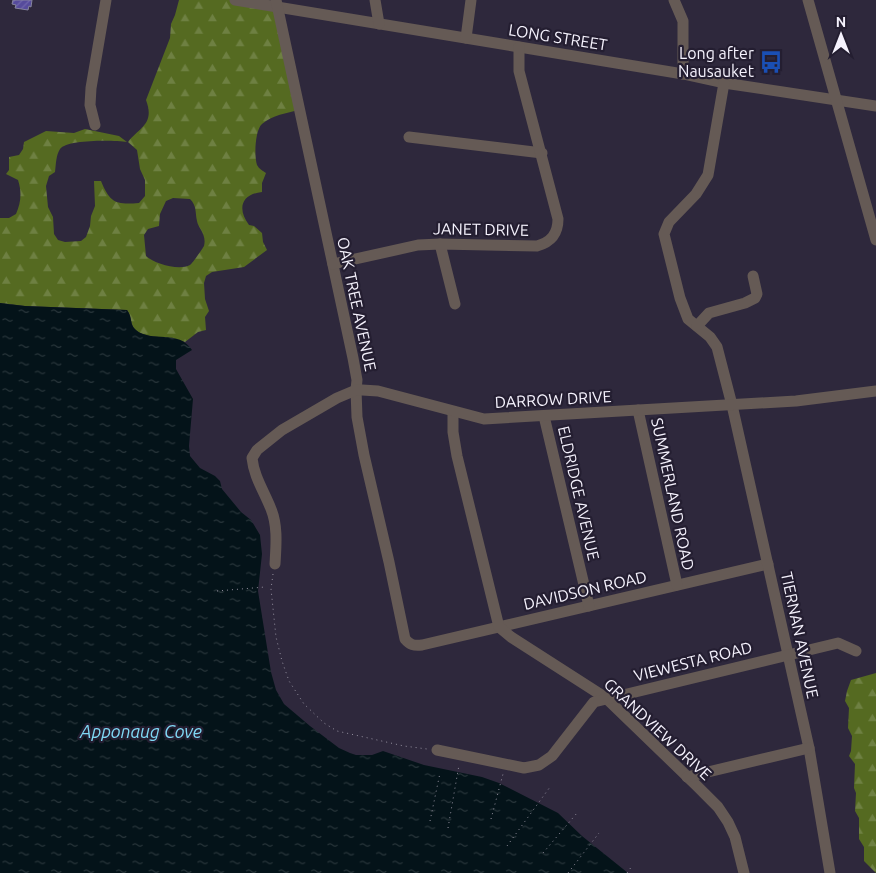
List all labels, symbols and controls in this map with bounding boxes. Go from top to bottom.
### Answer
north arrow [816,10,866,60]
text: N [836,14,846,30]
street label: LONG STREET [507,20,609,54]
place label: Long after Nausauket [678,44,755,80]
bus stop icon: Long after Nausauket [758,49,784,75]
street label: JANET DRIVE [433,219,529,239]
street label: OAK TREE AVENUE [334,235,380,373]
street label: DARROW DRIVE [494,387,612,411]
street label: SUMMERLAND ROAD [648,416,698,572]
street label: ELDRIDGE AVENUE [555,424,603,562]
street label: DAVIDSON ROAD [522,567,648,613]
street label: TIERNAN AVENUE [778,570,822,700]
street label: VIEWESTA ROAD [632,638,754,684]
street label: GRANDVIEW DRIVE [601,675,715,783]
water label: Apponaug Cove [79,721,202,741]

